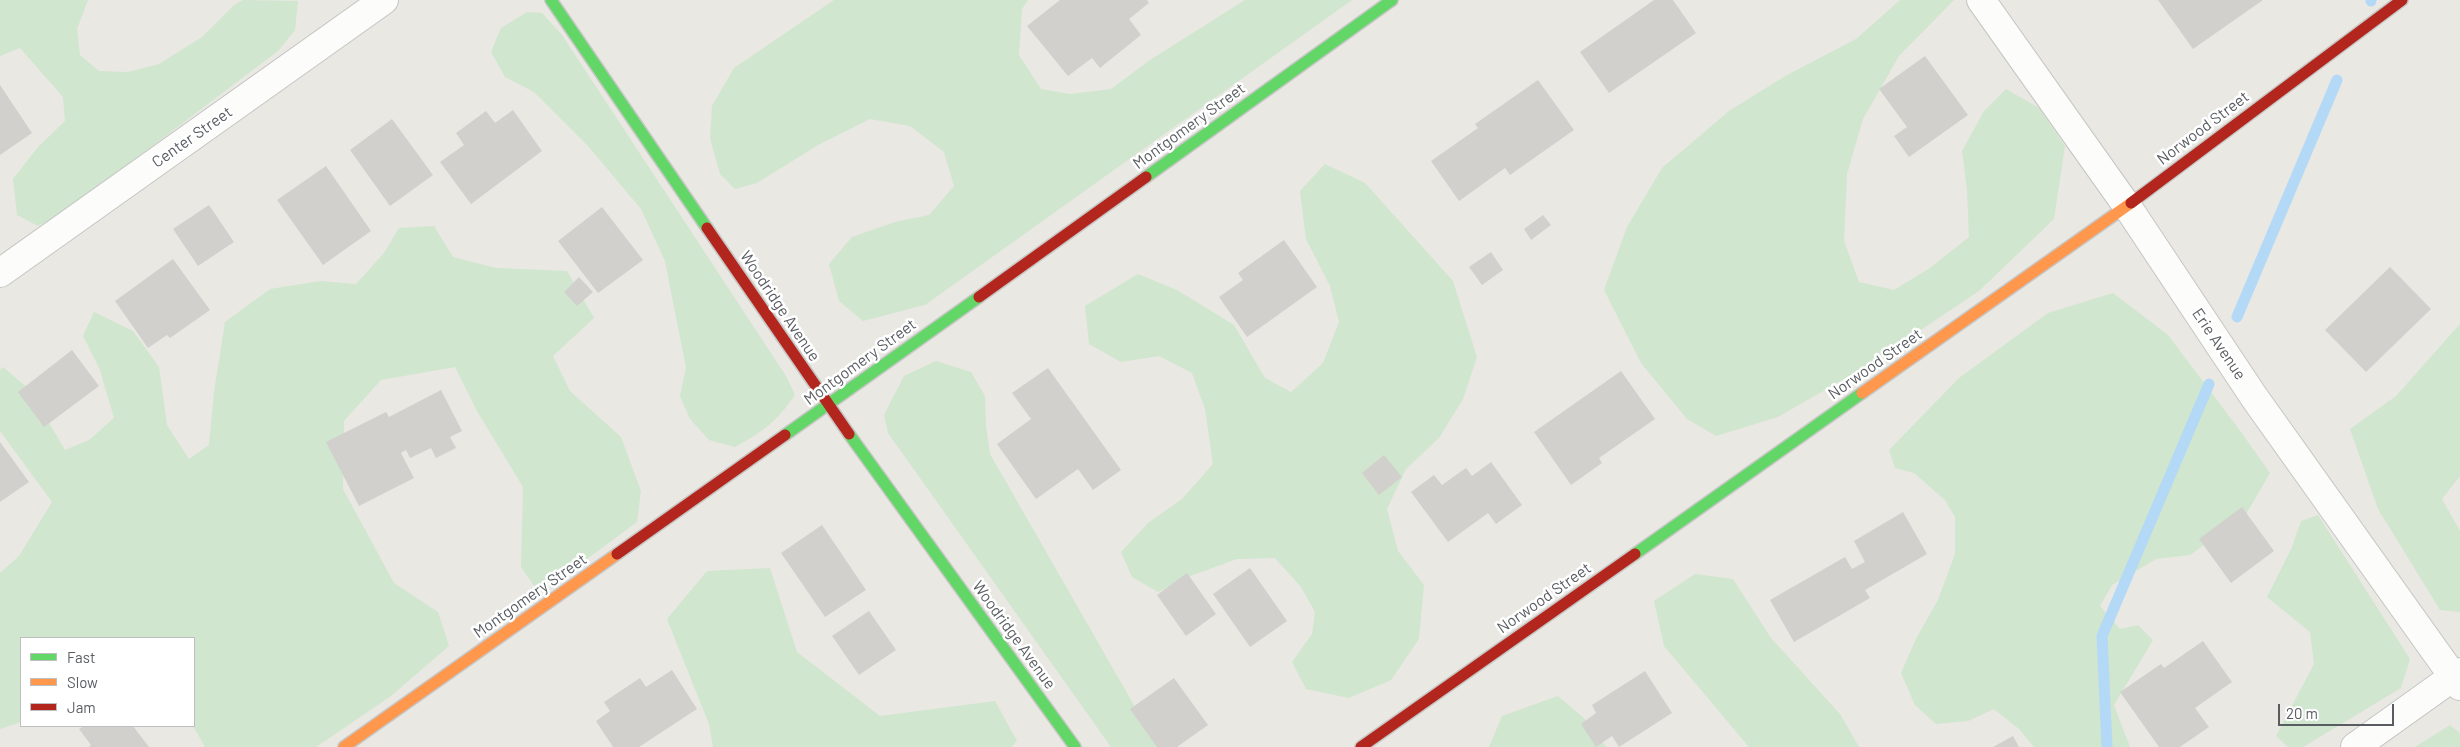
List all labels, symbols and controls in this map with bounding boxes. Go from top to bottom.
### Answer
street label: Montgomery Street [1129,79,1249,173]
street label: Norwood Street [2153,87,2253,169]
street label: Center Street [148,102,236,172]
street label: Woodridge Avenue [736,247,824,365]
street label: Erie Avenue [2188,305,2250,383]
street label: Montgomery Street [800,315,920,409]
street label: Norwood Street [1824,325,1926,403]
street label: Montgomery Street [470,550,590,642]
street label: Norwood Street [1493,559,1595,637]
street label: Woodridge Avenue [968,577,1060,693]
legend [20,637,195,727]
text: Fast [67,648,95,666]
text: Slow [67,673,98,691]
scale bar [2280,694,2396,726]
text: Jam [67,698,96,716]
text: 20 m [2286,704,2318,722]

